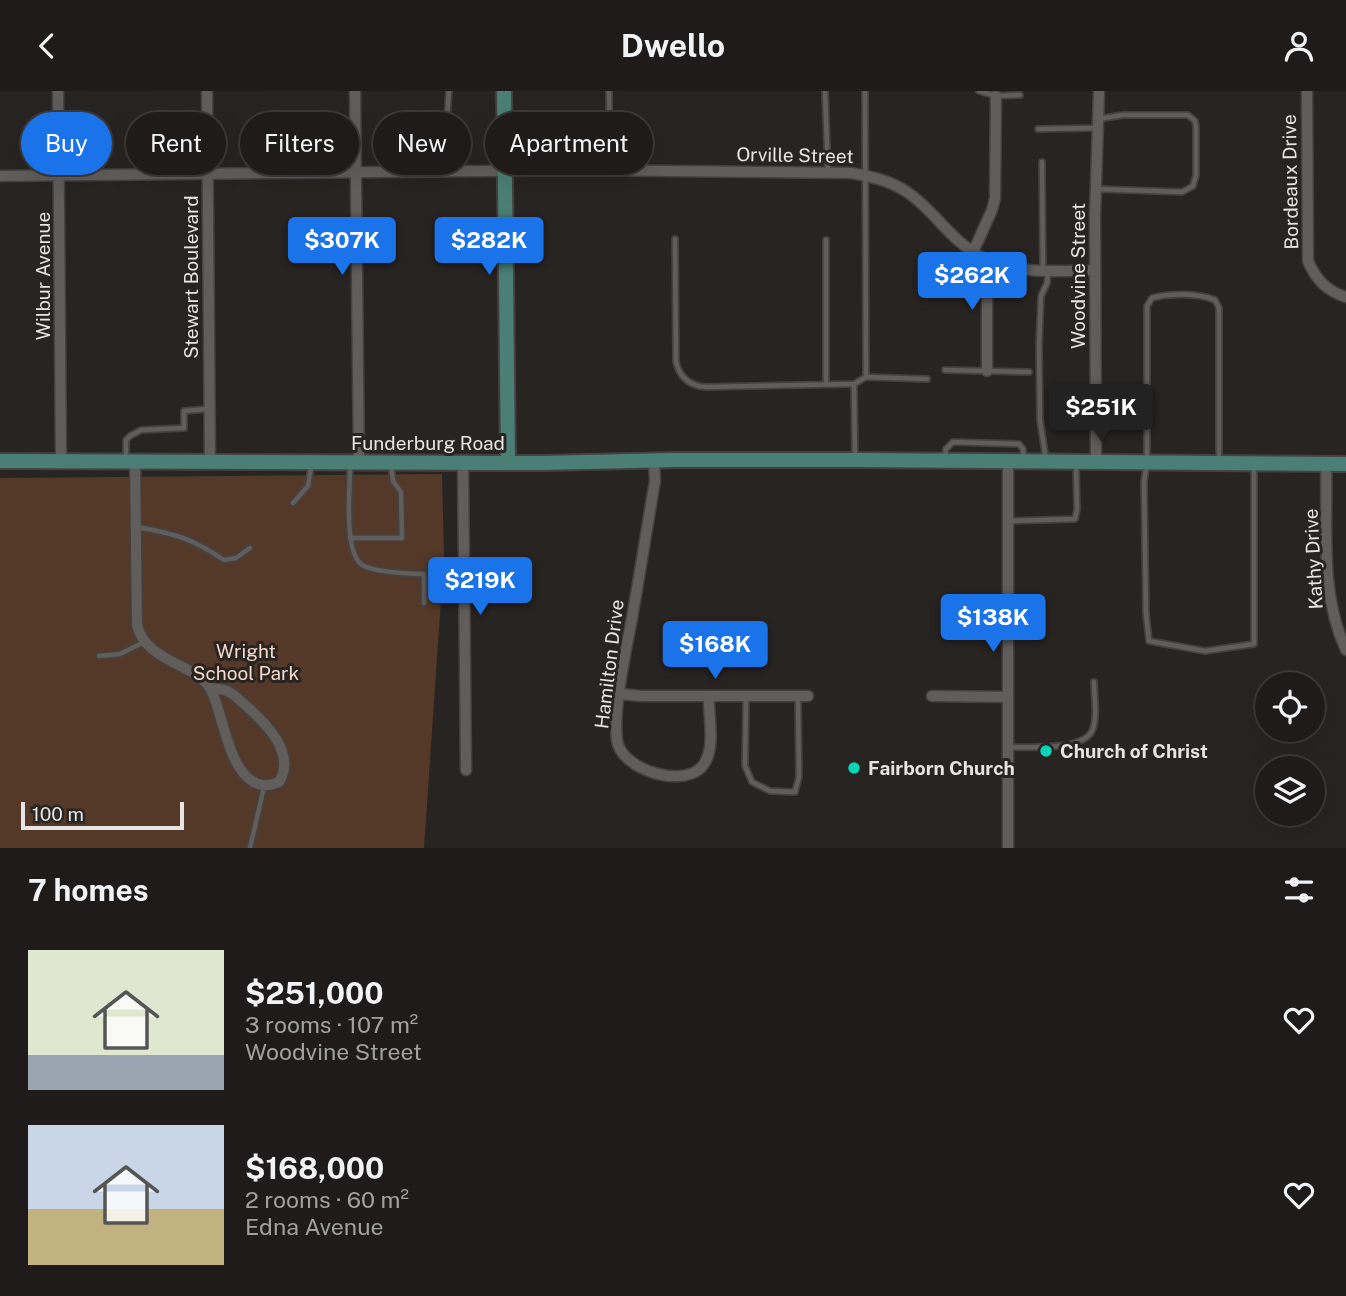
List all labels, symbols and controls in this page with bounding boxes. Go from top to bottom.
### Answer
icon: back [28,27,66,65]
text: Dwello [621,27,725,64]
icon: person [1280,27,1318,65]
chip: Buy [21,112,112,175]
chip: Rent [126,112,226,175]
chip: Filters [240,112,359,175]
chip: New [373,112,471,175]
chip: Apartment [485,112,653,175]
street label: Bordeaux Drive [1278,114,1302,250]
street label: Orville Street [736,143,854,167]
street label: Stewart Boulevard [180,195,202,359]
street label: Woodvine Street [1067,203,1089,349]
street label: Wilbur Avenue [32,212,54,340]
pin: $307K [293,218,391,277]
pin: $282K [440,218,538,277]
text: $307K [304,226,380,253]
text: $282K [451,226,527,253]
pin: $262K [923,253,1021,312]
text: $262K [934,261,1010,288]
pin: $251K [1052,385,1150,444]
text: $251K [1065,393,1137,420]
street label: Funderburg Road [351,432,505,454]
street label: Kathy Drive [1299,508,1327,610]
pin: $219K [431,557,529,617]
text: $219K [444,566,516,593]
pin: $138K [944,595,1042,654]
street label: Hamilton Drive [590,598,628,730]
text: $138K [957,603,1029,630]
pin: $168K [666,621,764,681]
text: $168K [679,630,751,657]
park label: Wright School Park [193,640,299,684]
map controls [1255,672,1325,826]
button: locate [1255,672,1325,742]
place label: Church of Christ [1060,740,1208,762]
marker: Church of Christ [1038,743,1054,759]
button: layers [1255,756,1325,826]
place label: Fairborn Church [868,757,1015,779]
marker: Fairborn Church [846,760,862,776]
scale bar [21,799,184,831]
text: 100 m [32,803,84,825]
icon: filters [1280,871,1318,909]
text: 7 homes [28,872,149,908]
text: $251,000 [245,975,384,1011]
icon: home [84,978,168,1062]
icon: heart [1280,1001,1318,1039]
text: 3 rooms · 107 m² [245,1011,418,1038]
text: Woodvine Street [245,1038,422,1065]
text: $168,000 [245,1150,384,1186]
icon: home [84,1153,168,1237]
icon: heart [1280,1176,1318,1214]
text: 2 rooms · 60 m² [245,1186,409,1213]
text: Edna Avenue [245,1213,384,1240]

